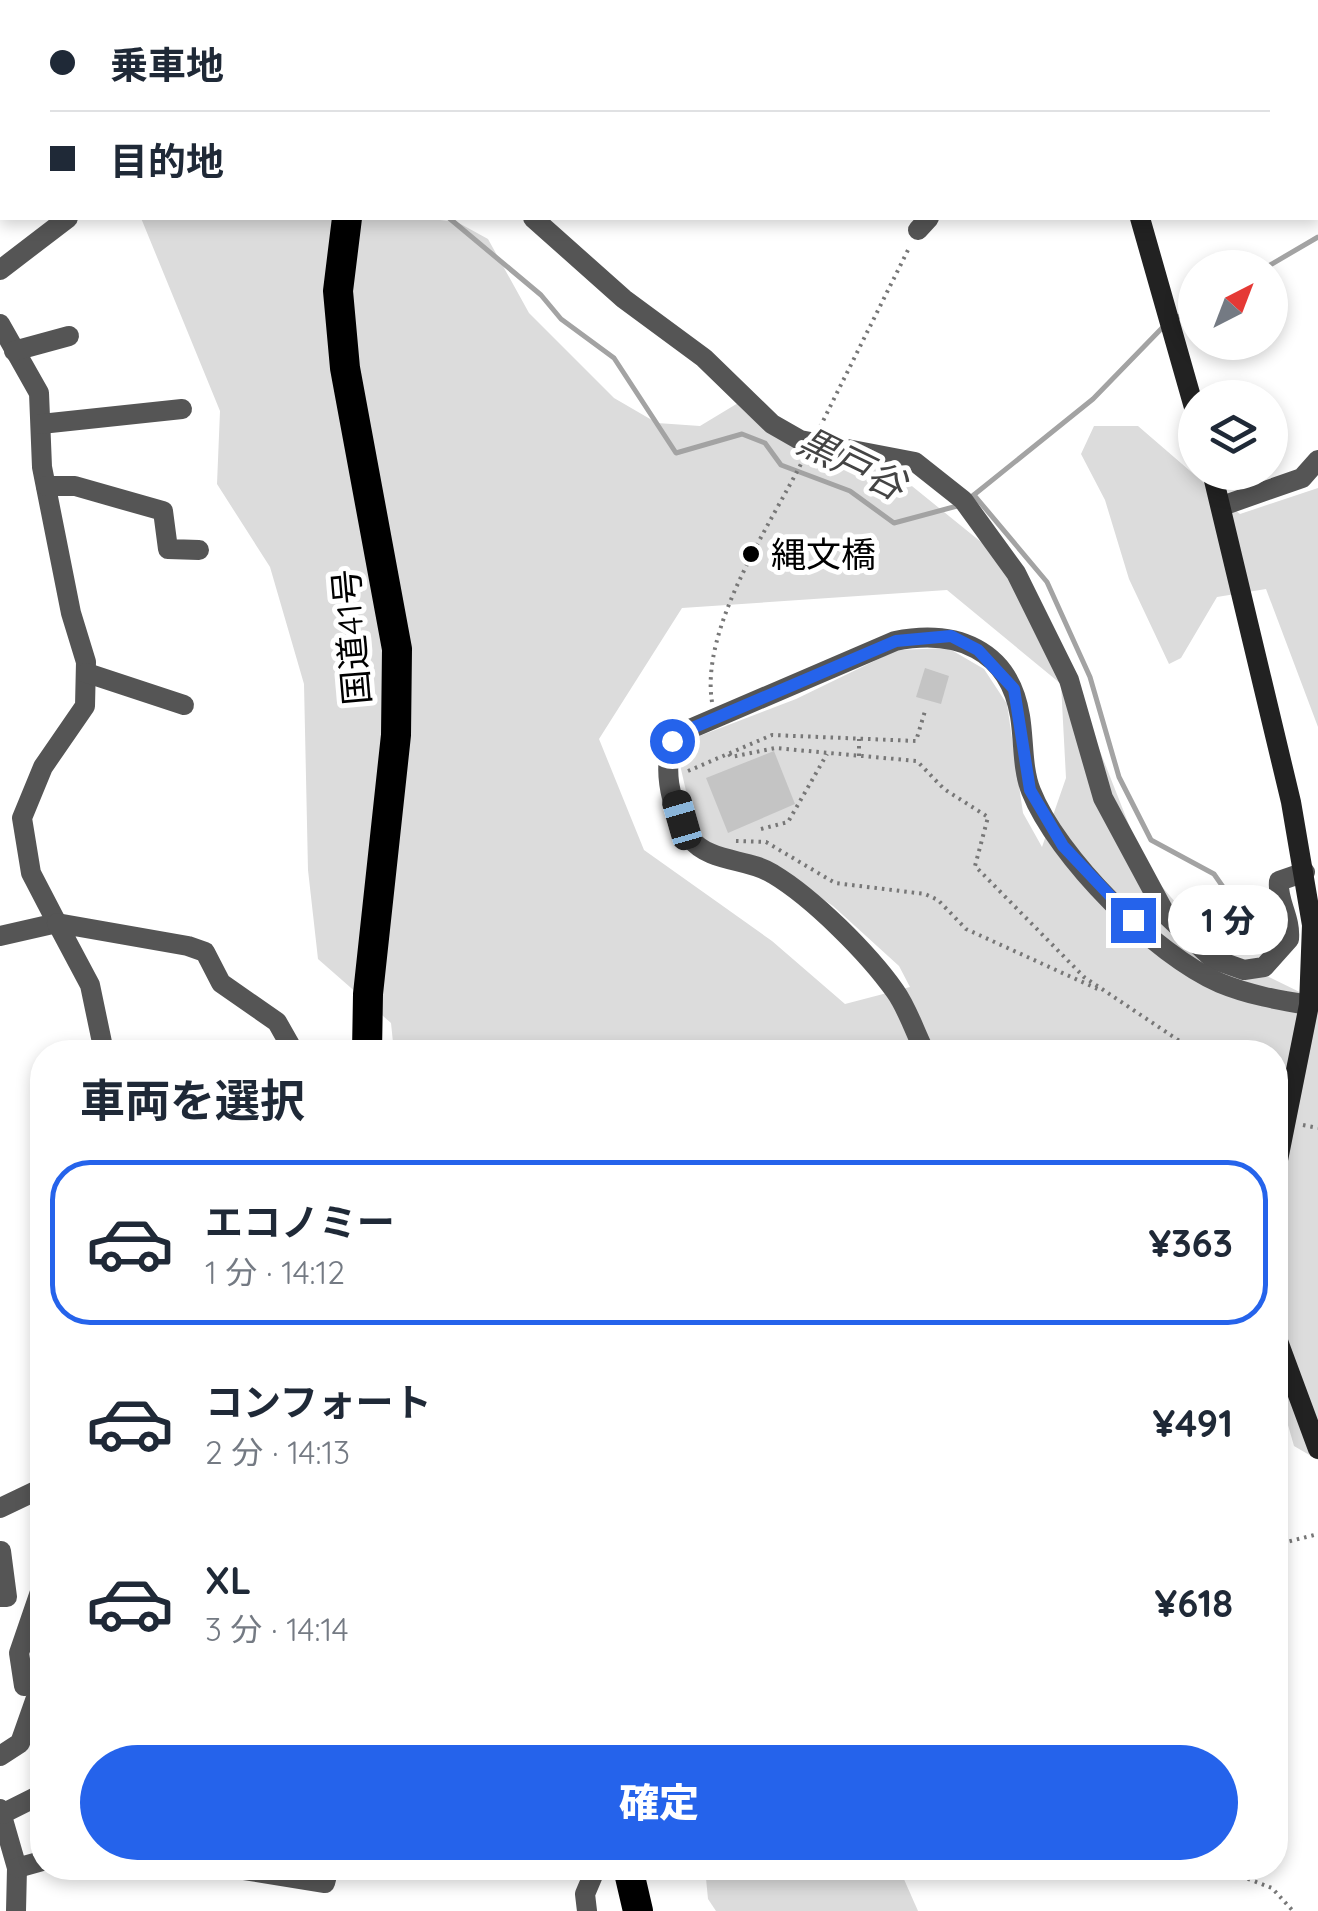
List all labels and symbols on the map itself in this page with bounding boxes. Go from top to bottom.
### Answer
north arrow [1178,250,1288,360]
water label: 黒戸谷 [790,416,916,511]
place label: 縄文橋 [771,532,876,576]
marker: 縄文橋 [740,543,762,565]
street label: 国道41号 [323,567,379,707]
route start [650,719,695,764]
car [659,787,705,853]
callout: 1 分 [1168,885,1288,955]
route end [1111,898,1156,943]

